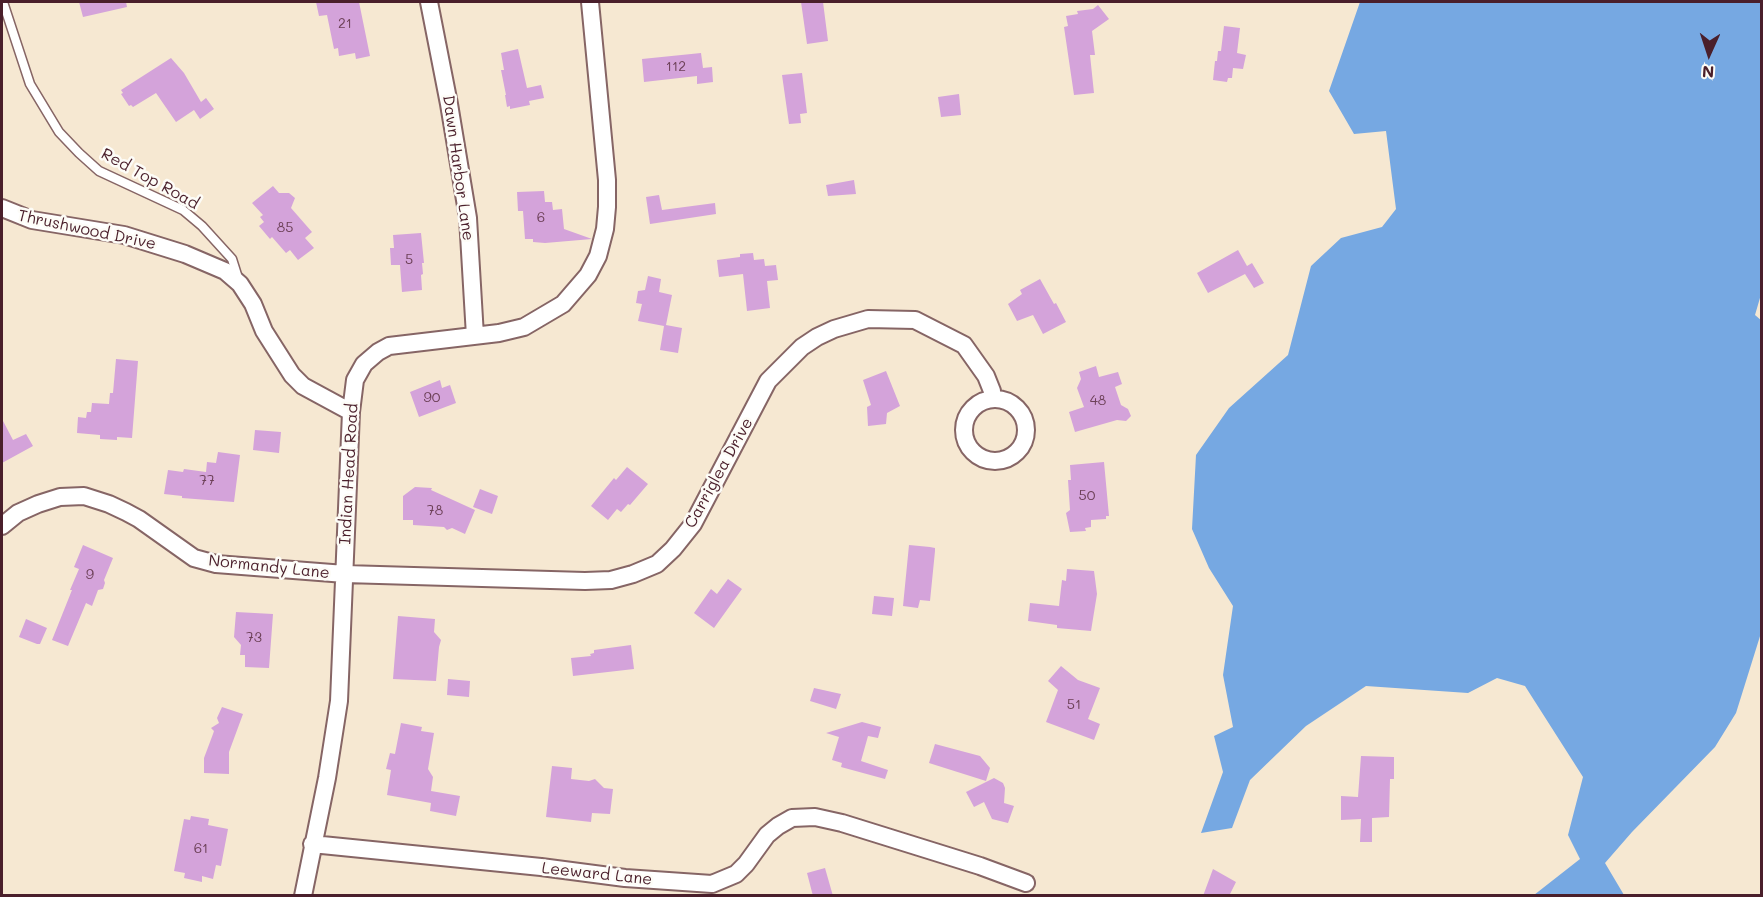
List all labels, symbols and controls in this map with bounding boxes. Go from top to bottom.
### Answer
house number: 21 [338,16,352,32]
north arrow [1679,24,1739,84]
house number: 112 [666,59,686,75]
text: N [1701,62,1715,83]
street label: Dawn Harbor Lane [438,94,478,242]
street label: Red Top Road [98,144,202,214]
street label: Thrushwood Drive [16,206,158,254]
house number: 6 [537,210,545,226]
house number: 85 [277,220,293,236]
house number: 5 [405,252,413,268]
house number: 90 [424,390,440,406]
house number: 48 [1090,393,1106,409]
street label: Indian Head Road [336,403,362,545]
street label: Carriglea Drive [681,415,757,531]
house number: 77 [199,473,215,489]
house number: 50 [1079,488,1095,504]
house number: 78 [427,503,443,519]
street label: Normandy Lane [207,551,331,583]
house number: 9 [86,567,94,583]
house number: 73 [246,630,262,646]
house number: 51 [1067,697,1081,713]
house number: 61 [194,841,208,857]
street label: Leeward Lane [541,859,653,889]

